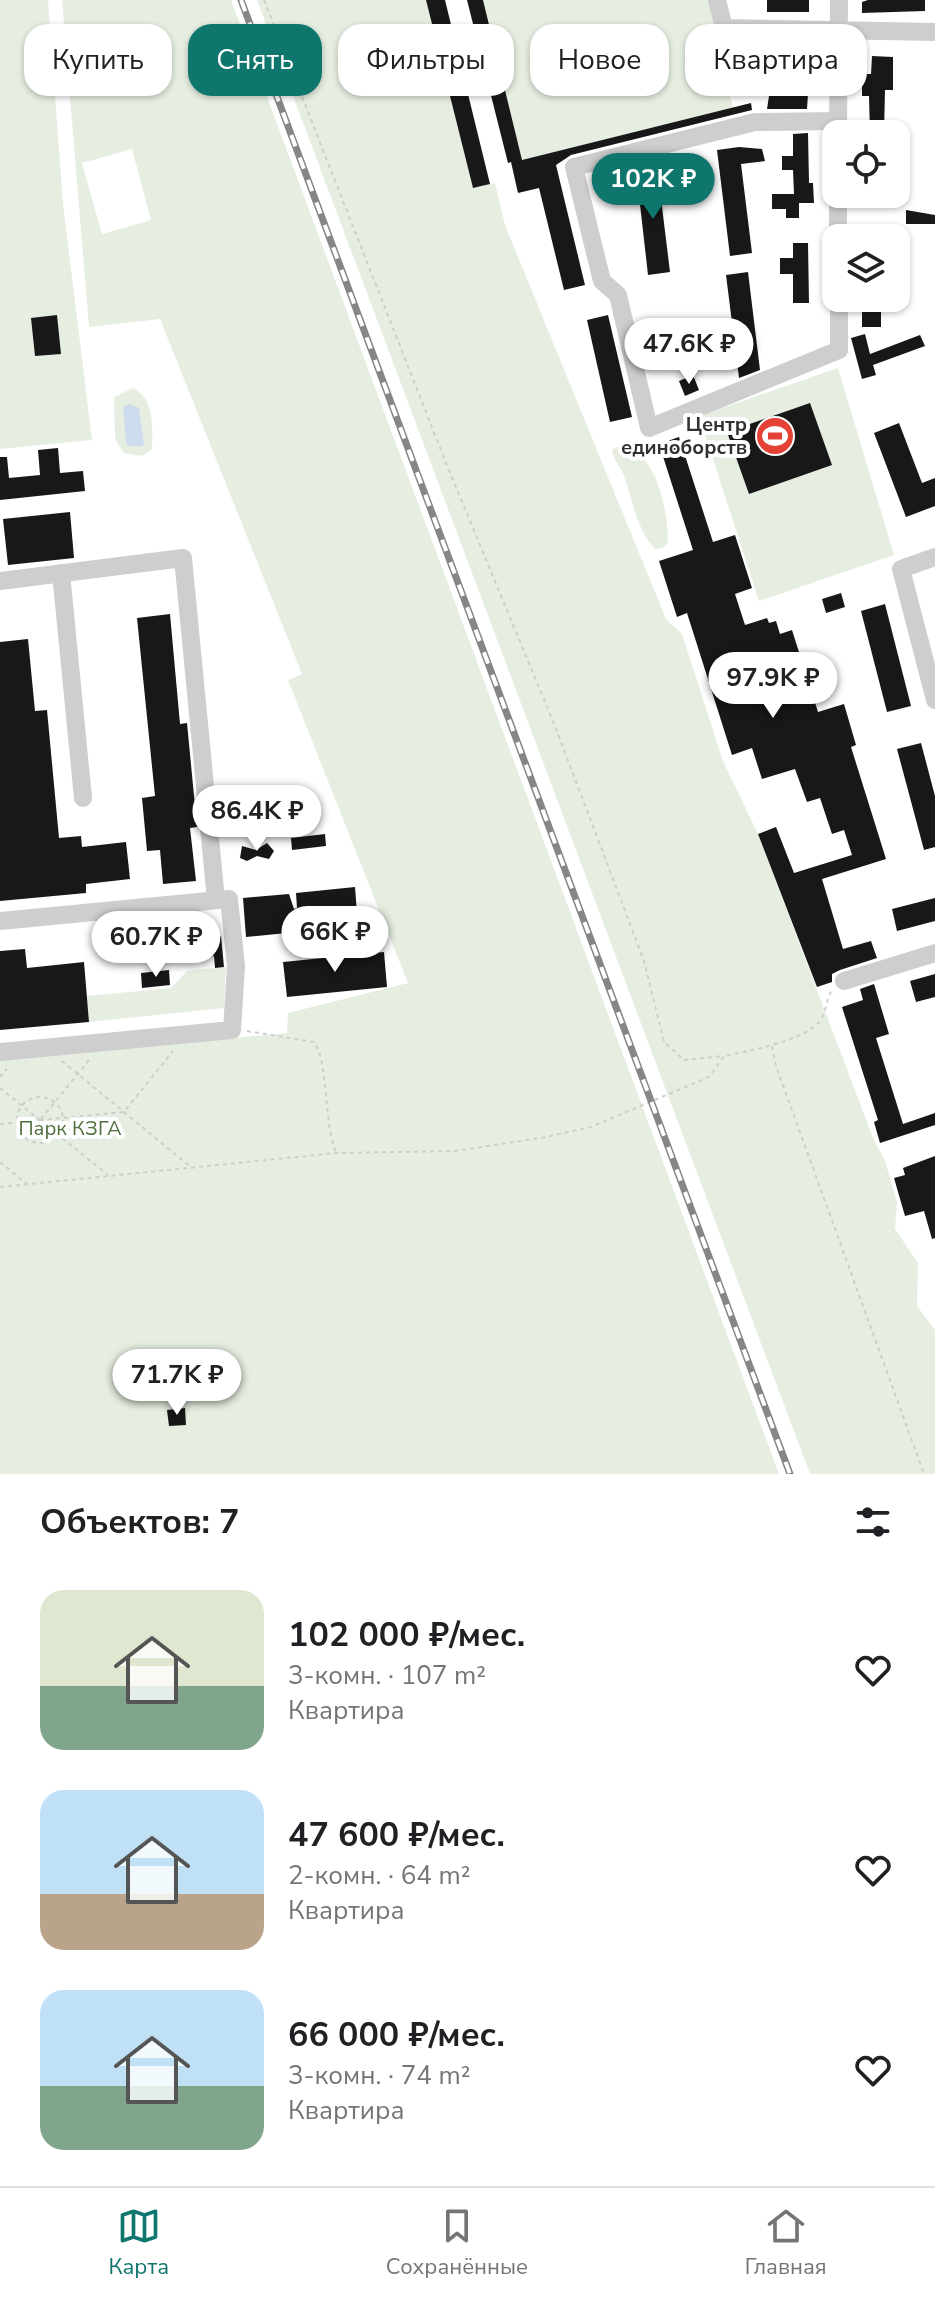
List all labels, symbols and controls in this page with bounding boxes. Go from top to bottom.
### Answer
chip: Купить [24,24,172,96]
chip: Снять [188,24,322,96]
chip: Фильтры [338,24,514,96]
chip: Новое [530,24,669,96]
chip: Квартира [685,24,867,96]
map controls [822,120,910,312]
button: locate [822,120,910,208]
pin: 102K ₽ [588,153,718,221]
text: 102K ₽ [610,161,696,196]
button: layers [822,224,910,312]
pin: 47.6K ₽ [615,318,763,386]
text: 47.6K ₽ [642,326,736,361]
place label: Центр единоборств [621,411,747,461]
sports icon: Центр единоборств [754,415,796,457]
pin: 97.9K ₽ [699,652,847,720]
text: 97.9K ₽ [726,660,820,695]
pin: 86.4K ₽ [183,785,331,853]
text: 86.4K ₽ [210,793,304,828]
pin: 66K ₽ [279,906,391,974]
pin: 60.7K ₽ [82,911,230,979]
text: 66K ₽ [299,914,371,949]
text: 60.7K ₽ [109,919,203,954]
park label: Парк КЗГА [18,1115,122,1142]
pin: 71.7K ₽ [103,1349,251,1417]
text: 71.7K ₽ [130,1357,224,1392]
text: Объектов: 7 [40,1499,239,1545]
icon: filters [851,1500,895,1544]
text: 102 000 ₽/мес. [288,1612,525,1658]
icon: home [104,1622,200,1718]
icon: heart [851,1648,895,1692]
text: 3-комн. · 107 m² [288,1658,486,1693]
text: Квартира [288,1693,404,1728]
text: 47 600 ₽/мес. [288,1812,505,1858]
icon: home [104,1822,200,1918]
icon: heart [851,1848,895,1892]
text: 2-комн. · 64 m² [288,1858,471,1893]
text: Квартира [288,1893,404,1928]
text: 66 000 ₽/мес. [288,2012,505,2058]
icon: home [104,2022,200,2118]
icon: heart [851,2048,895,2092]
text: 3-комн. · 74 m² [288,2058,471,2093]
text: Квартира [288,2093,404,2128]
tab: Карта [108,2204,169,2282]
tab: Сохранённые [386,2204,528,2282]
tab: Главная [745,2204,827,2282]

